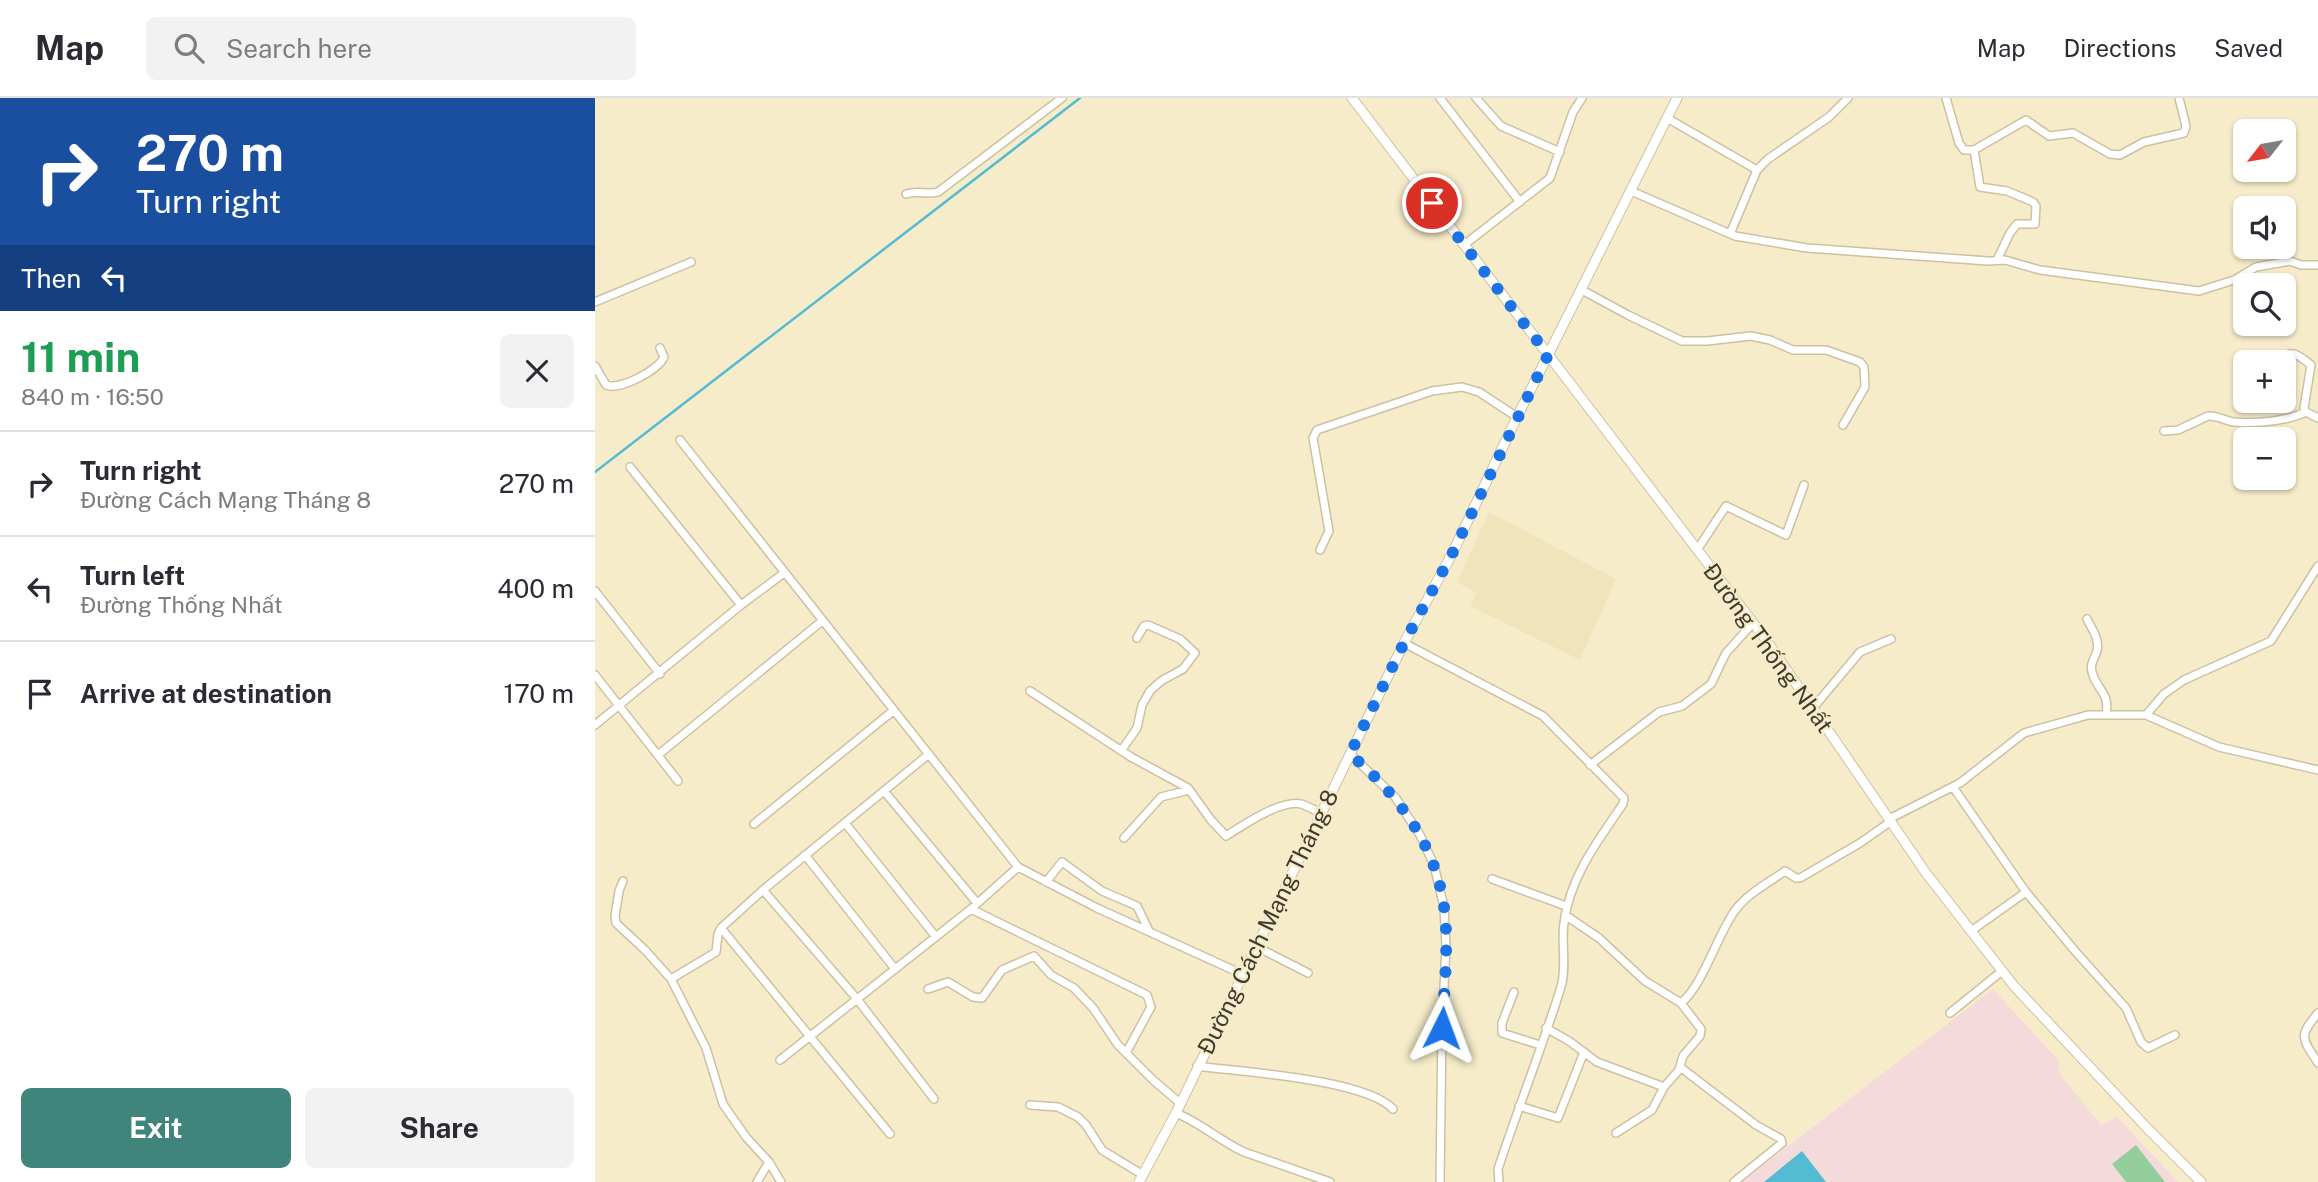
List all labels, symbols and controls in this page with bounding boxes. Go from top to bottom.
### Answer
search box [146,17,636,80]
text: Map [35,29,104,67]
icon: search [170,29,208,67]
text: Search here [226,33,372,64]
text: Map [1977,34,2026,62]
text: Directions [2064,34,2176,62]
text: Saved [2214,34,2283,62]
north arrow [2233,119,2296,182]
map controls [2233,119,2296,490]
text: 270 m [136,124,284,182]
icon: right [21,126,112,217]
pin [1402,173,1462,233]
text: Turn right [136,183,281,220]
icon: arrive [1413,184,1451,222]
button: sound [2233,196,2296,259]
icon: left [95,259,133,297]
text: Then [21,263,81,294]
button: search [2233,273,2296,336]
text: 11 min [21,332,140,381]
button: close [500,334,574,408]
button: + [2233,350,2296,413]
text: 840 m · 16:50 [21,383,164,410]
button: − [2233,427,2296,490]
text: Turn right [80,455,202,486]
icon: right [21,465,59,503]
text: 270 m [499,468,574,499]
text: Đường Cách Mạng Tháng 8 [80,486,371,513]
street label: Đường Thống Nhất [1698,558,1839,738]
text: Turn left [80,560,185,591]
icon: left [21,570,59,608]
text: 400 m [497,573,574,604]
text: Đường Thống Nhất [80,591,283,618]
icon: arrive [21,675,59,713]
text: Arrive at destination [80,678,332,709]
text: 170 m [504,678,574,709]
street label: Đường Cách Mạng Tháng 8 [1192,785,1344,1059]
position arrow [1405,991,1479,1065]
button: Exit [21,1088,291,1168]
button: Share [305,1088,574,1168]

